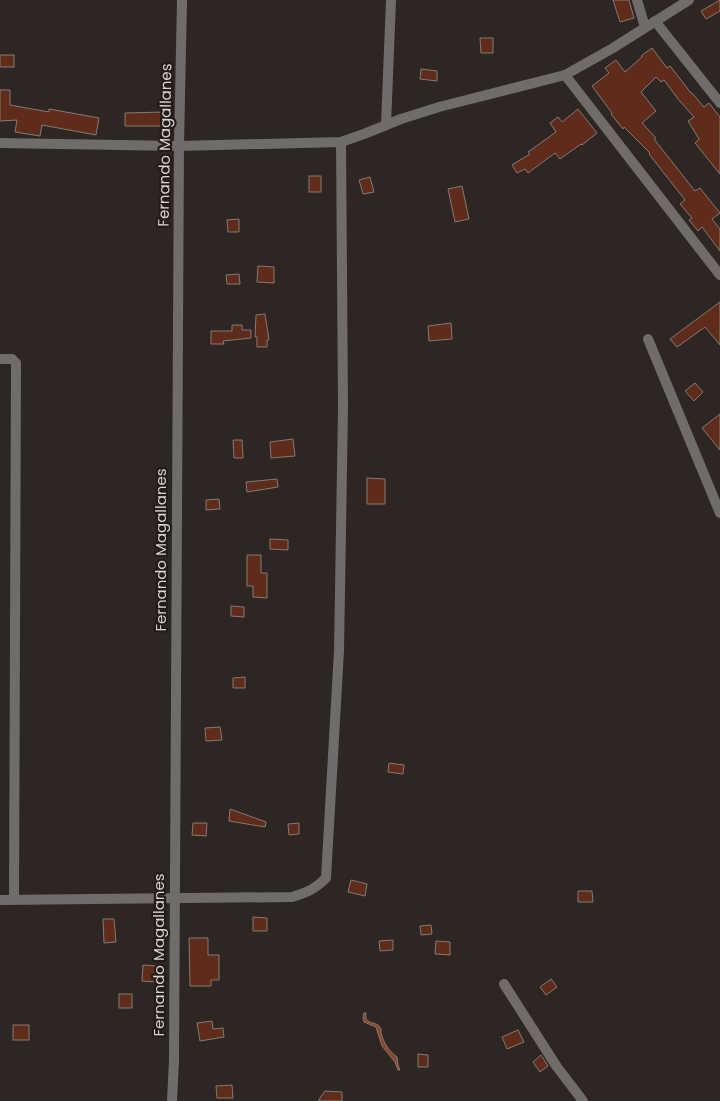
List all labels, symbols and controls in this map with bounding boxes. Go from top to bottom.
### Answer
street label: Fernando Magallanes [153,63,176,227]
street label: Fernando Magallanes [150,468,171,632]
street label: Fernando Magallanes [148,873,169,1037]

